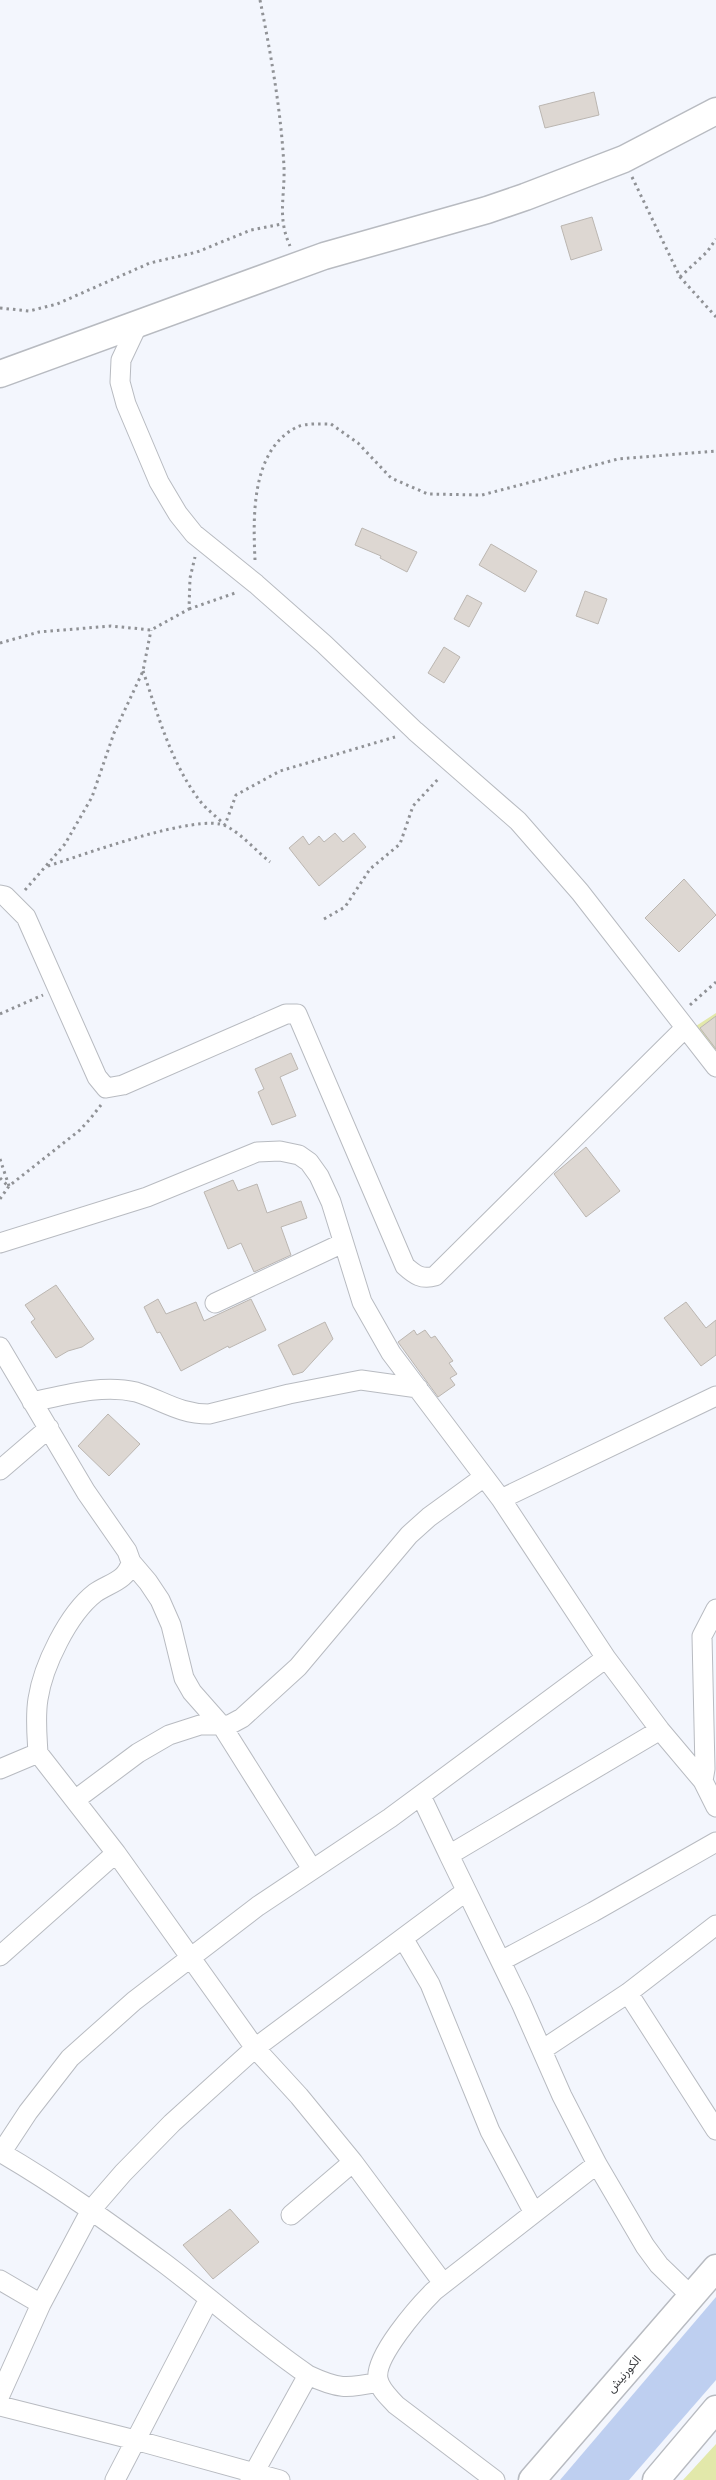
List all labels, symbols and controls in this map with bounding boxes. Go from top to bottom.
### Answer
street label: الكورنيش [604,2352,644,2396]

